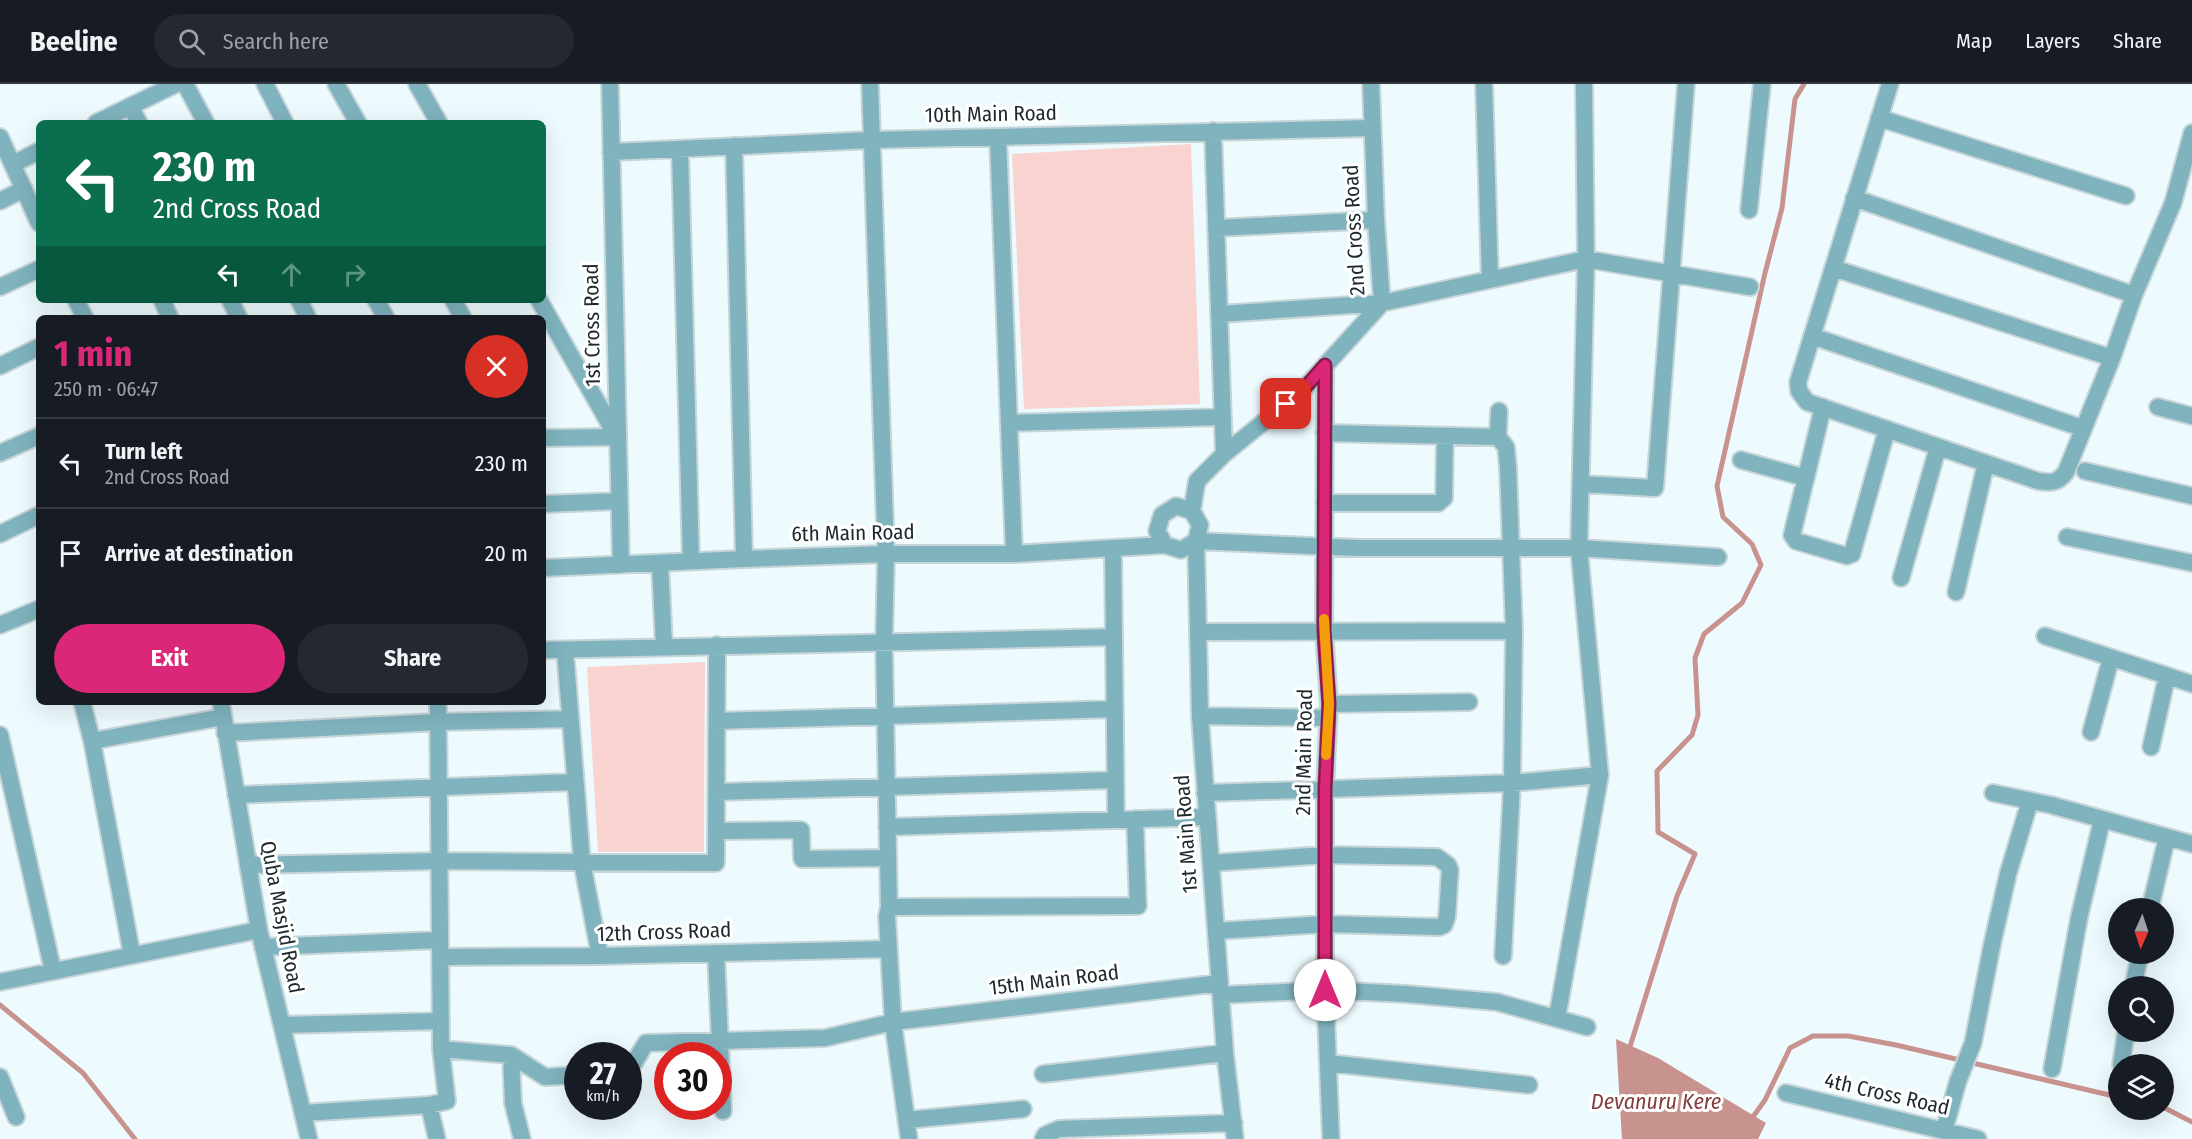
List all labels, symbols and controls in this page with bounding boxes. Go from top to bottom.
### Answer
search box [154,14,574,68]
text: Beeline [30,25,118,58]
icon: search [175,25,208,58]
text: Search here [223,28,329,55]
text: Map [1956,28,1992,54]
text: Layers [2025,28,2080,54]
text: Share [2113,28,2162,54]
street label: 10th Main Road [925,100,1057,128]
text: 230 m [153,142,256,192]
icon: left [54,144,132,222]
street label: 2nd Cross Road [1338,164,1370,296]
text: 2nd Cross Road [153,193,321,225]
icon: left [212,258,245,291]
icon: ahead [275,258,308,291]
icon: right [338,258,371,291]
street label: 1st Cross Road [578,263,606,387]
text: 1 min [54,332,132,376]
button: close [465,335,528,398]
text: 250 m · 06:47 [54,377,158,401]
pin [1260,378,1311,429]
icon: arrive [1269,387,1302,420]
text: Turn left [105,438,183,465]
icon: left [54,447,87,480]
text: 230 m [475,450,528,477]
text: 2nd Cross Road [105,465,230,489]
street label: 6th Main Road [791,519,915,547]
icon: arrive [54,537,87,570]
text: Arrive at destination [105,540,293,567]
text: 20 m [485,540,528,567]
button: Exit [54,624,285,693]
button: Share [297,624,528,693]
street label: 2nd Main Road [1290,688,1318,816]
street label: 1st Main Road [1169,774,1203,894]
street label: Quba Masjid Road [254,839,310,995]
north arrow [2108,898,2174,964]
map controls [2108,898,2174,1120]
street label: 12th Cross Road [596,917,732,947]
position arrow [1293,958,1357,1022]
street label: 15th Main Road [988,959,1120,1001]
button: search [2108,976,2174,1042]
speed limit sign: 30 [654,1042,732,1120]
button: layers [2108,1054,2174,1120]
text: 27 [590,1056,616,1092]
street label: 4th Cross Road [1822,1067,1952,1121]
text: km/h [586,1087,620,1105]
water label: Devanuru Kere [1591,1088,1721,1115]

